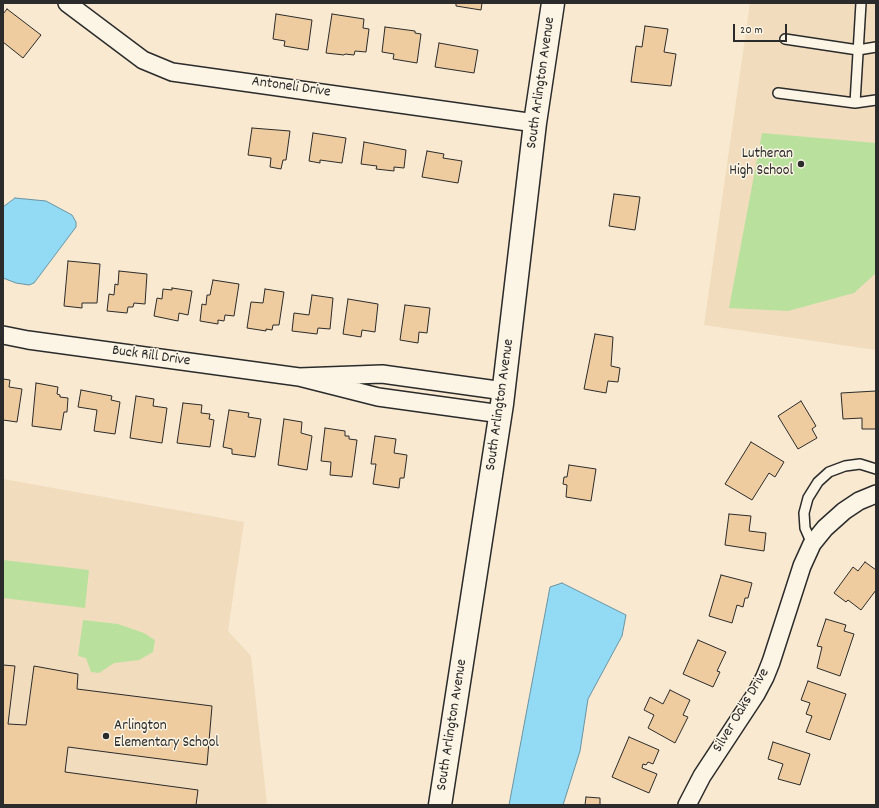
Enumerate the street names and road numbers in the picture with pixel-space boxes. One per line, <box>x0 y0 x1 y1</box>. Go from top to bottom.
street label: South Arlington Avenue <box>524 16 560 150</box>
street label: Antoneli Drive <box>250 74 332 102</box>
street label: South Arlington Avenue <box>483 338 519 472</box>
street label: Buck Rill Drive <box>111 343 191 371</box>
street label: South Arlington Avenue <box>434 658 472 792</box>
street label: Silver Oaks Drive <box>710 666 774 756</box>

